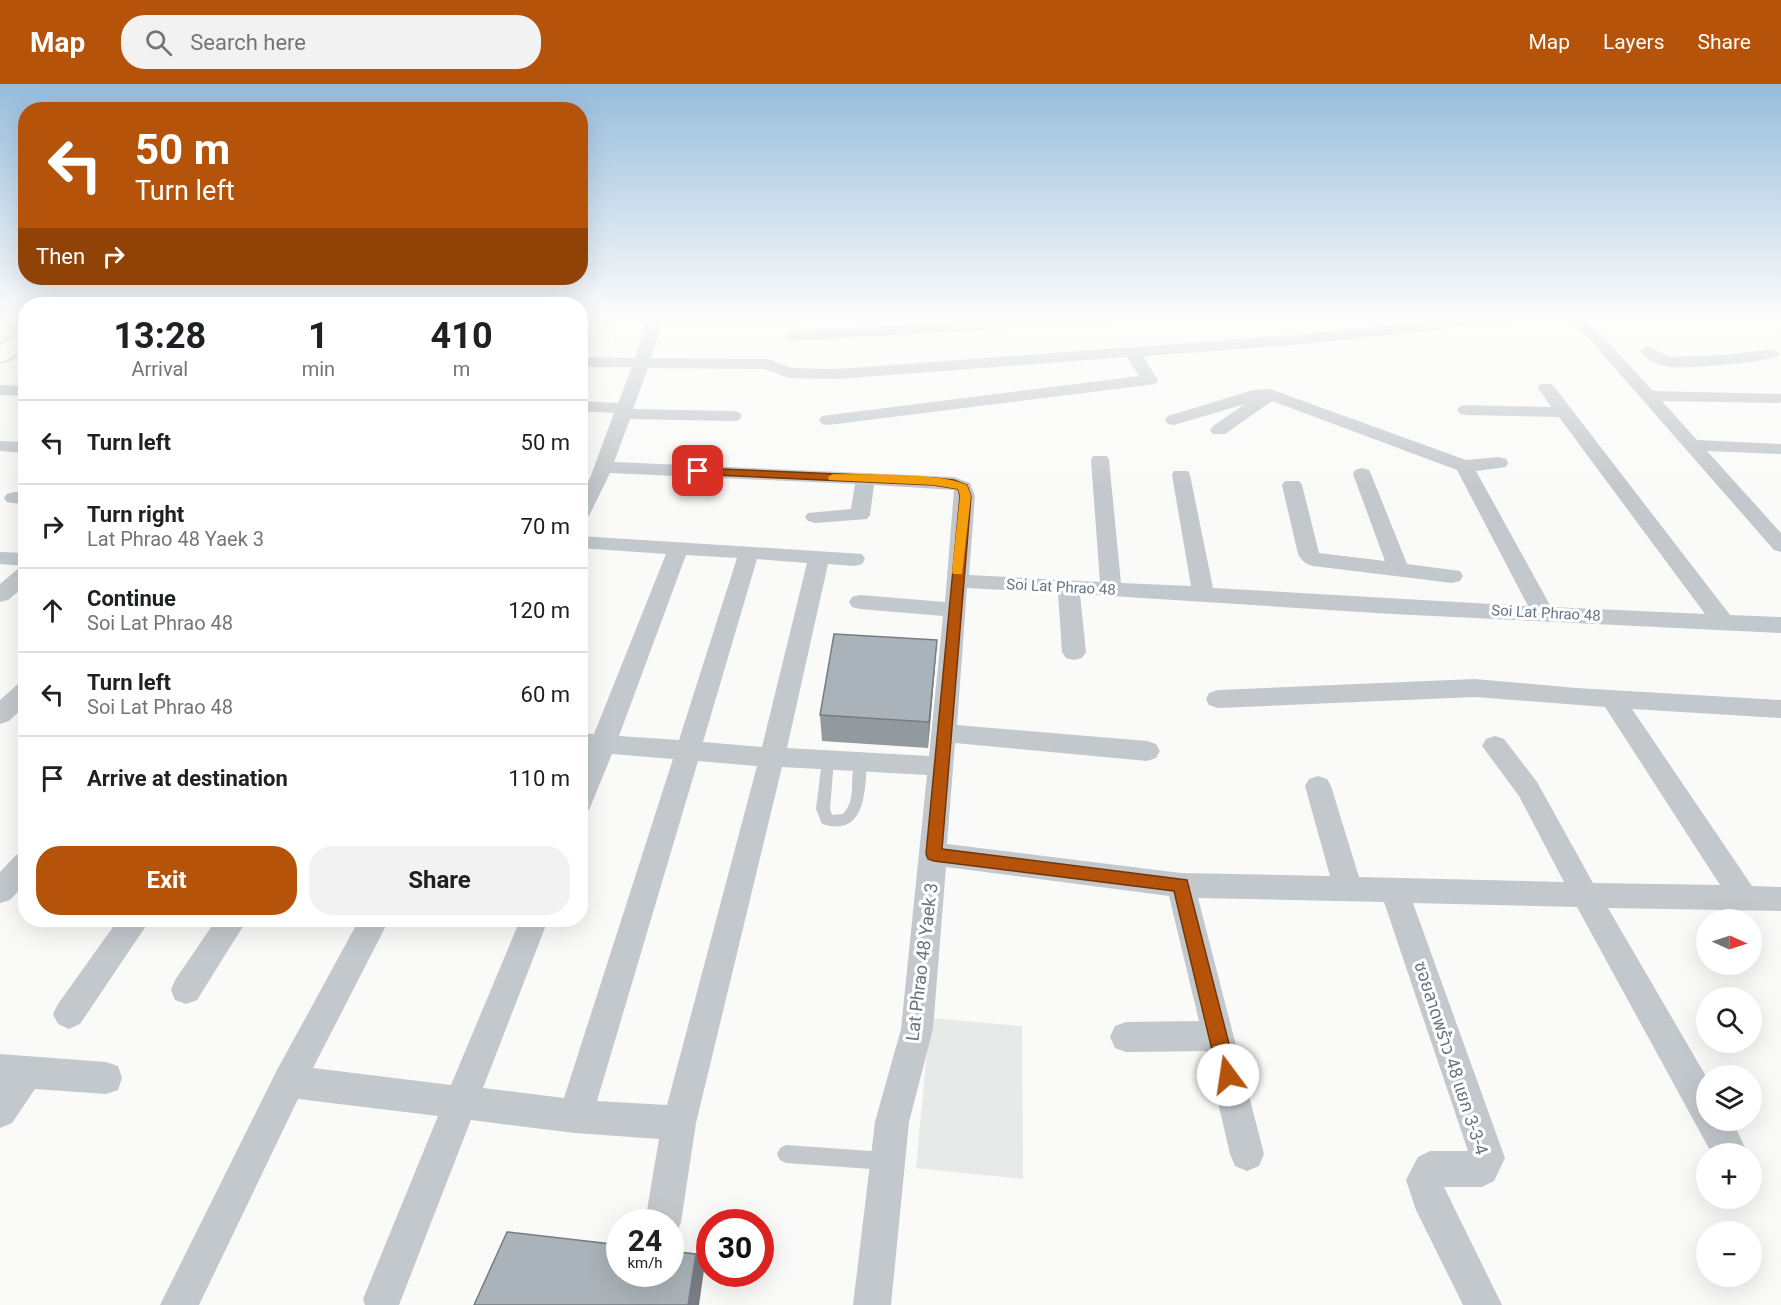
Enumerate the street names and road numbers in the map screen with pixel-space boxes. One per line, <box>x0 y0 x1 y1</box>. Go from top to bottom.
street label: Soi Lat Phrao 48 <box>1006 575 1116 599</box>
street label: Soi Lat Phrao 48 <box>1491 601 1601 625</box>
street label: Lat Phrao 48 Yaek 3 <box>901 882 942 1042</box>
street label: ซอยลาดพร้าว 48 แยก 3-3-4 <box>1410 958 1493 1157</box>

